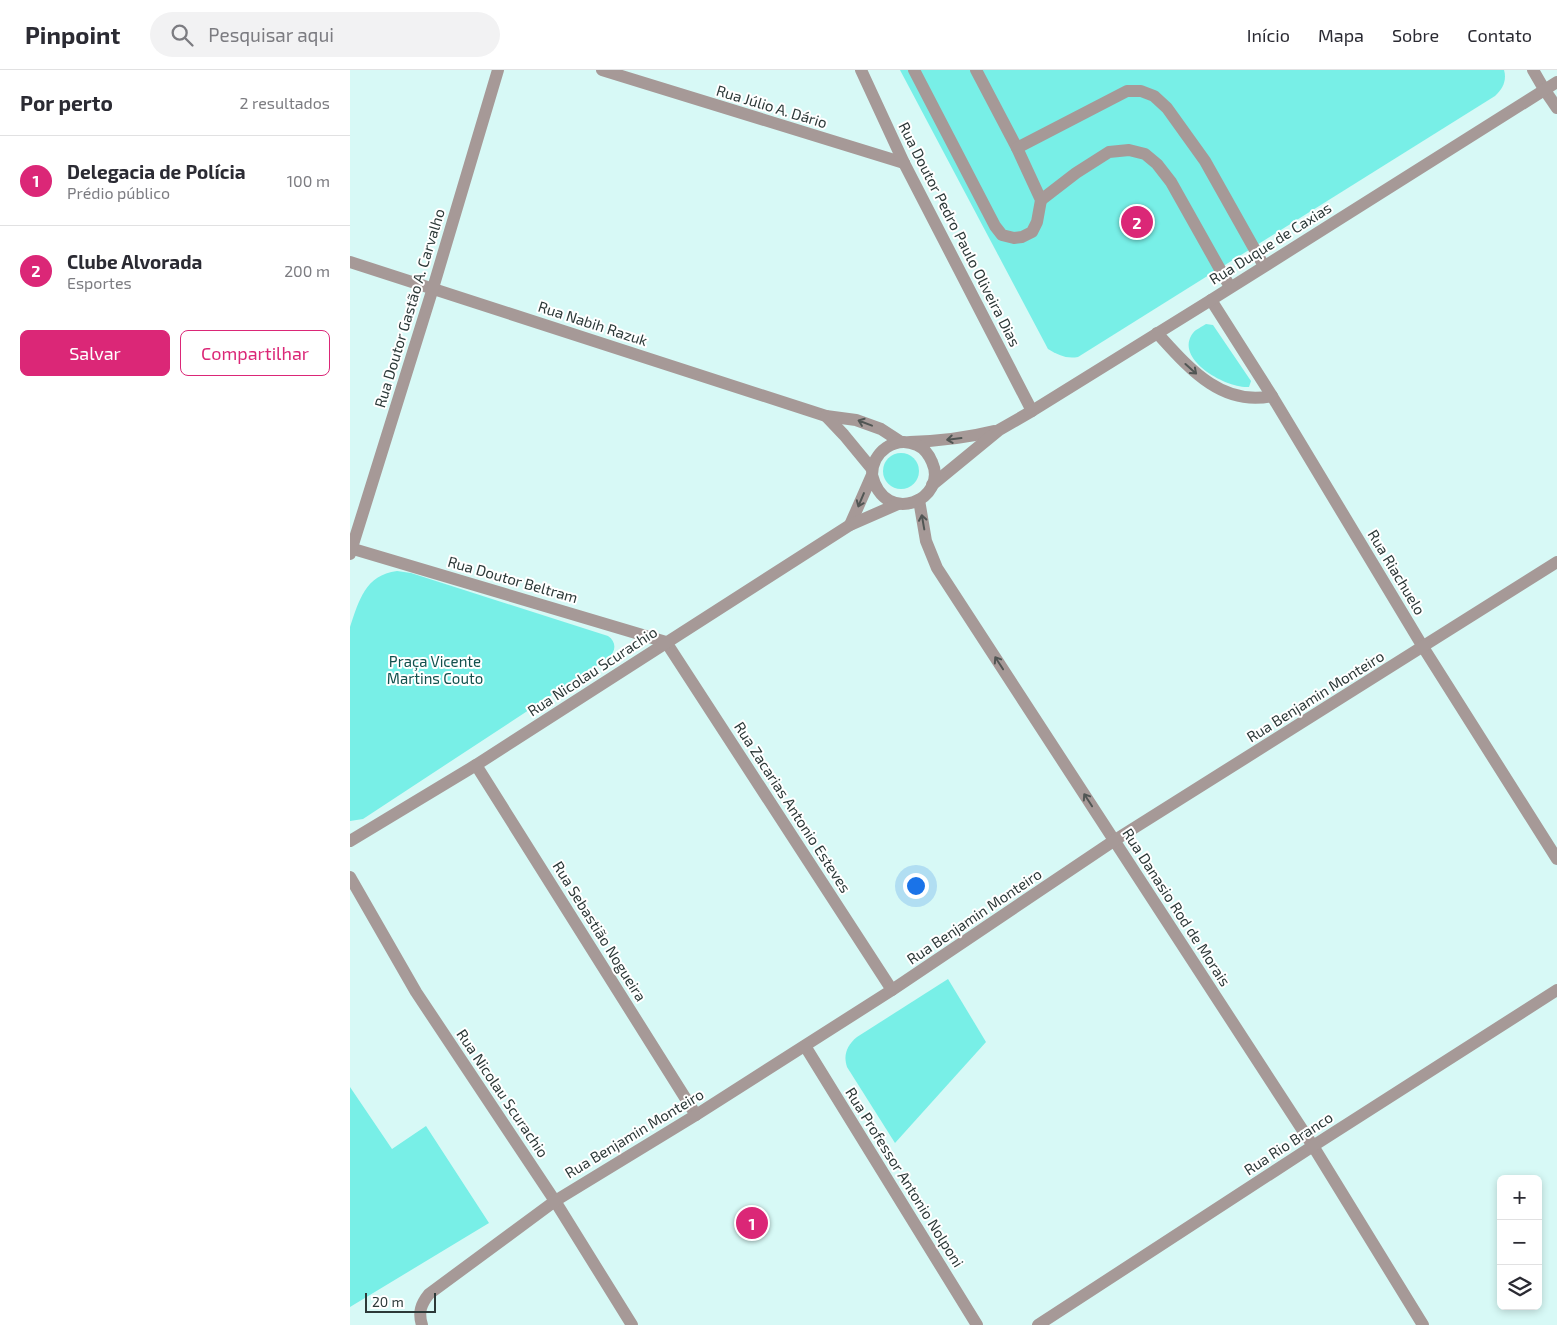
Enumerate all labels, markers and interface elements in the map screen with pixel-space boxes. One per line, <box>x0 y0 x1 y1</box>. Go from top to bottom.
search box <box>150 12 500 57</box>
text: Pinpoint <box>25 20 120 49</box>
icon: search <box>168 21 196 49</box>
text: Pesquisar aqui <box>208 23 334 46</box>
text: Início <box>1247 24 1290 46</box>
text: Mapa <box>1318 24 1364 46</box>
text: Sobre <box>1392 24 1439 46</box>
text: Contato <box>1467 24 1532 46</box>
street label: Rua Júlio A. Dário <box>714 81 830 131</box>
text: Por perto <box>20 90 113 115</box>
text: 2 resultados <box>239 93 330 112</box>
street label: Rua Doutor Pedro Paulo Oliveira Dias <box>895 119 1025 349</box>
text: Delegacia de Polícia <box>67 160 246 183</box>
text: 1 <box>33 171 39 190</box>
text: 100 m <box>287 171 330 190</box>
text: Prédio público <box>67 183 170 202</box>
street label: Rua Duque de Caxias <box>1206 198 1334 288</box>
pin: 2 <box>1121 203 1153 241</box>
street label: Rua Doutor Gastão A. Carvalho <box>370 206 448 410</box>
text: Clube Alvorada <box>67 250 202 273</box>
text: 2 <box>31 261 41 280</box>
text: 200 m <box>284 261 330 280</box>
text: Esportes <box>67 273 132 292</box>
street label: Rua Nabih Razuk <box>536 297 650 349</box>
button: Salvar <box>20 330 170 376</box>
button: Compartilhar <box>180 330 330 376</box>
one-way arrow <box>1184 363 1197 374</box>
one-way arrow <box>858 418 873 428</box>
one-way arrow <box>946 434 962 444</box>
one-way arrow <box>856 492 865 507</box>
one-way arrow <box>917 514 927 530</box>
street label: Rua Riachuelo <box>1364 526 1430 618</box>
street label: Rua Doutor Beltram <box>446 552 580 606</box>
street label: Rua Nicolau Scurachio <box>524 622 660 720</box>
street label: Rua Benjamin Monteiro <box>1243 646 1388 747</box>
park label: Praça Vicente Martins Couto <box>387 652 483 687</box>
one-way arrow <box>994 657 1004 671</box>
street label: Rua Zacarias Antonio Esteves <box>731 718 855 896</box>
one-way arrow <box>1083 793 1093 807</box>
street label: Rua Danasio Rod de Morais <box>1119 825 1235 989</box>
street label: Rua Sebastião Nogueira <box>549 858 651 1004</box>
street label: Rua Benjamin Monteiro <box>903 864 1045 969</box>
your location <box>903 873 929 899</box>
street label: Rua Nicolau Scurachio <box>453 1025 553 1161</box>
street label: Rua Benjamin Monteiro <box>561 1084 707 1182</box>
street label: Rua Professor Antonio Nolponi <box>842 1084 968 1270</box>
street label: Rua Rio Branco <box>1240 1108 1336 1178</box>
map controls <box>1497 1175 1542 1310</box>
button: + <box>1497 1175 1542 1220</box>
pin: 1 <box>736 1204 768 1242</box>
button: − <box>1497 1220 1542 1265</box>
button: layers <box>1497 1265 1542 1310</box>
scale bar <box>365 1290 436 1313</box>
text: 20 m <box>372 1293 404 1310</box>

